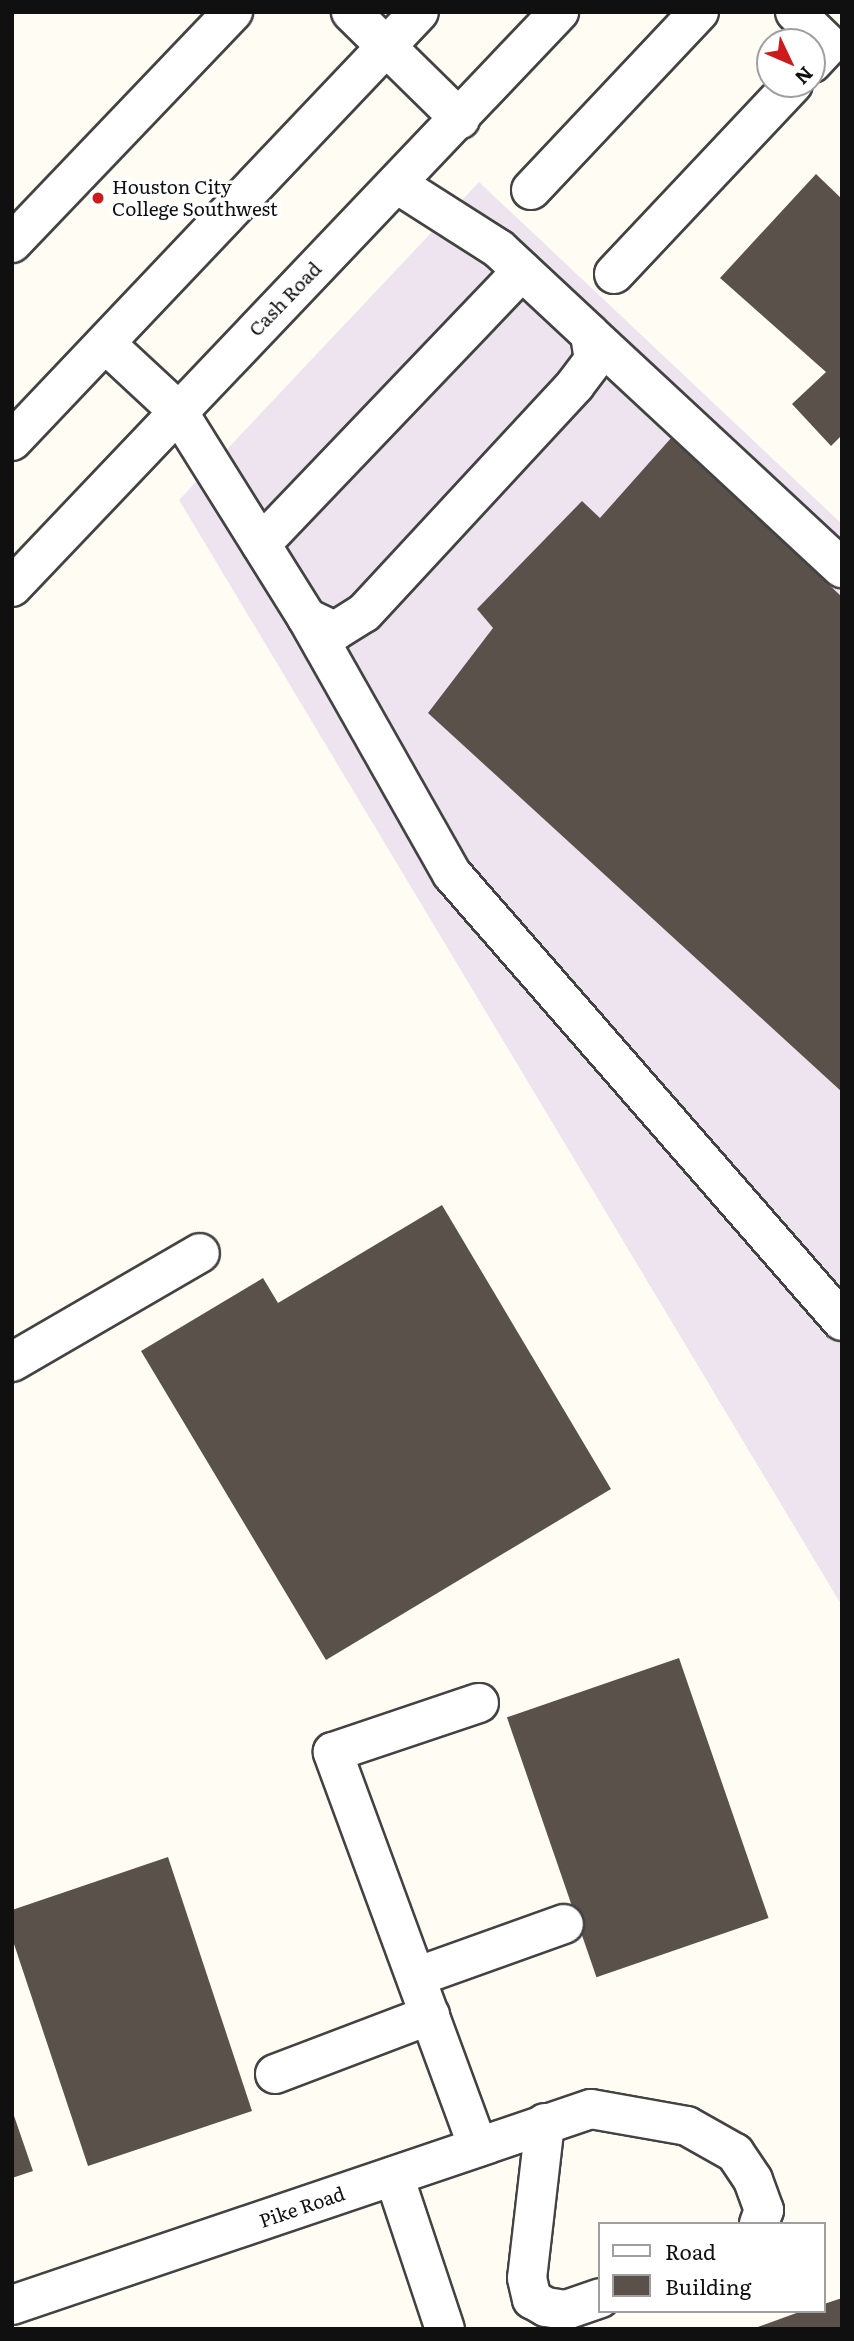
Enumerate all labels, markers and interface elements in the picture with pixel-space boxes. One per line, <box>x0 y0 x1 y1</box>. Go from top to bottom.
north arrow <box>756 28 826 98</box>
text: N <box>789 61 820 92</box>
place label: Houston City College Southwest <box>112 176 278 220</box>
marker: Houston City College Southwest <box>90 190 106 206</box>
street label: Cash Road <box>244 257 326 341</box>
street label: Pike Road <box>256 2182 348 2232</box>
legend <box>598 2222 826 2313</box>
text: Road <box>665 2235 716 2266</box>
text: Building <box>665 2270 751 2301</box>

